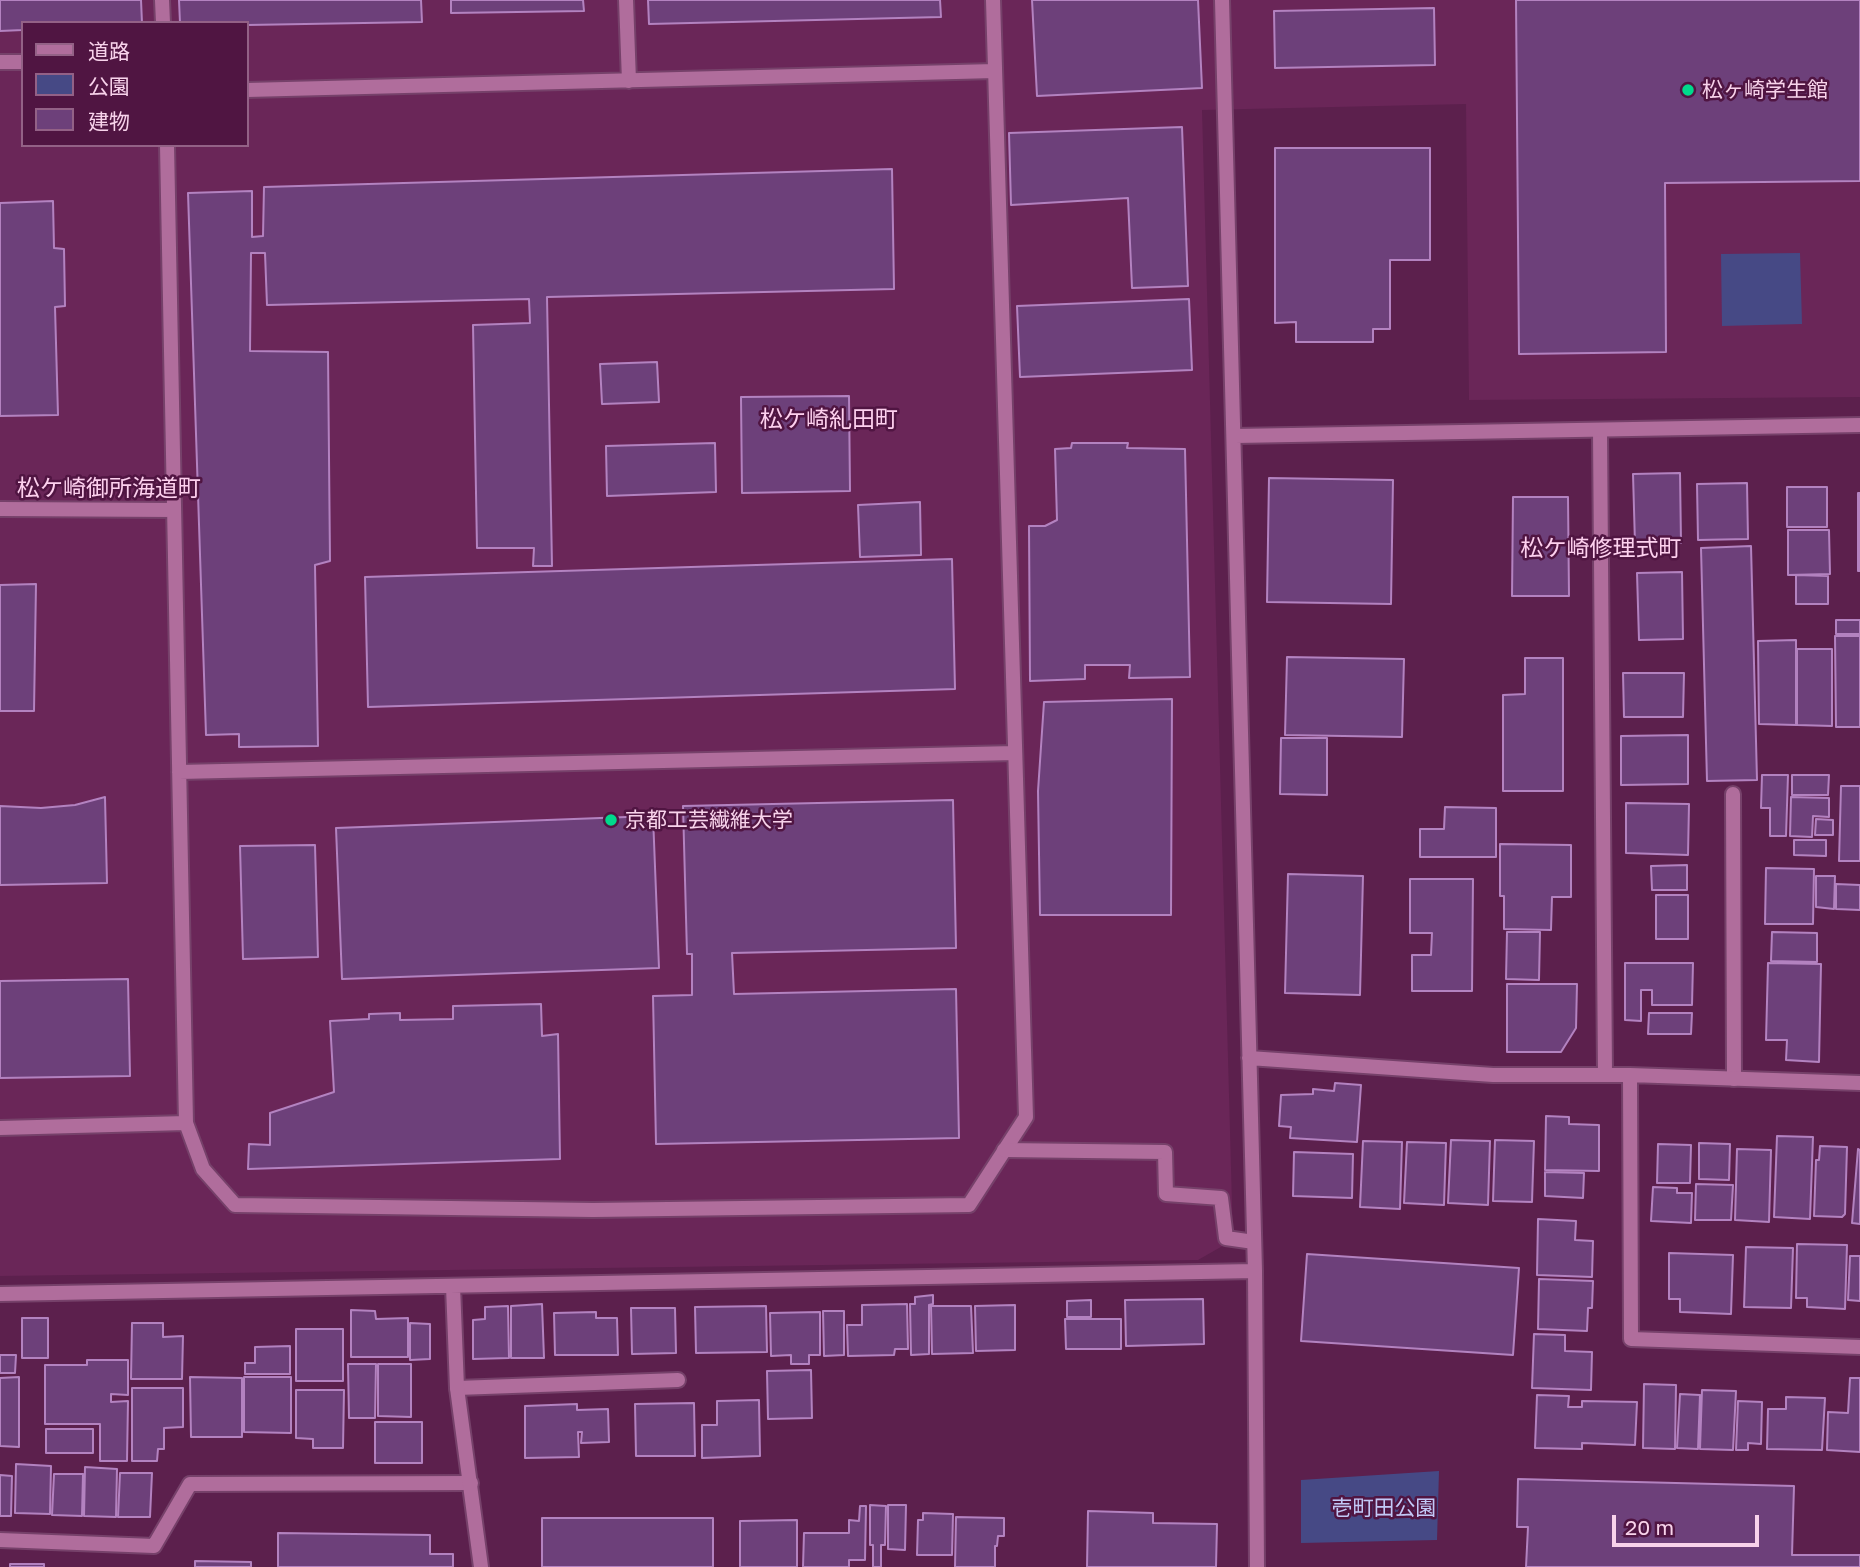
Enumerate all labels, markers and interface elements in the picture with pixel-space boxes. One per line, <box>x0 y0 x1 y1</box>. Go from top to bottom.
legend <box>21 21 248 147</box>
text: 道路 <box>88 38 130 64</box>
text: 公園 <box>88 73 130 99</box>
place label: 松ヶ崎学生館 <box>1702 77 1828 103</box>
marker: 松ヶ崎学生館 <box>1680 82 1696 98</box>
text: 建物 <box>88 108 130 134</box>
district label: 松ケ崎糺田町 <box>760 406 898 434</box>
district label: 松ケ崎御所海道町 <box>17 475 201 503</box>
district label: 松ケ崎修理式町 <box>1521 535 1681 563</box>
place label: 京都工芸繊維大学 <box>625 807 793 833</box>
marker: 京都工芸繊維大学 <box>603 812 619 828</box>
park label: 壱町田公園 <box>1332 1495 1436 1521</box>
scale bar <box>1615 1500 1762 1544</box>
text: 20 m <box>1625 1514 1674 1540</box>

